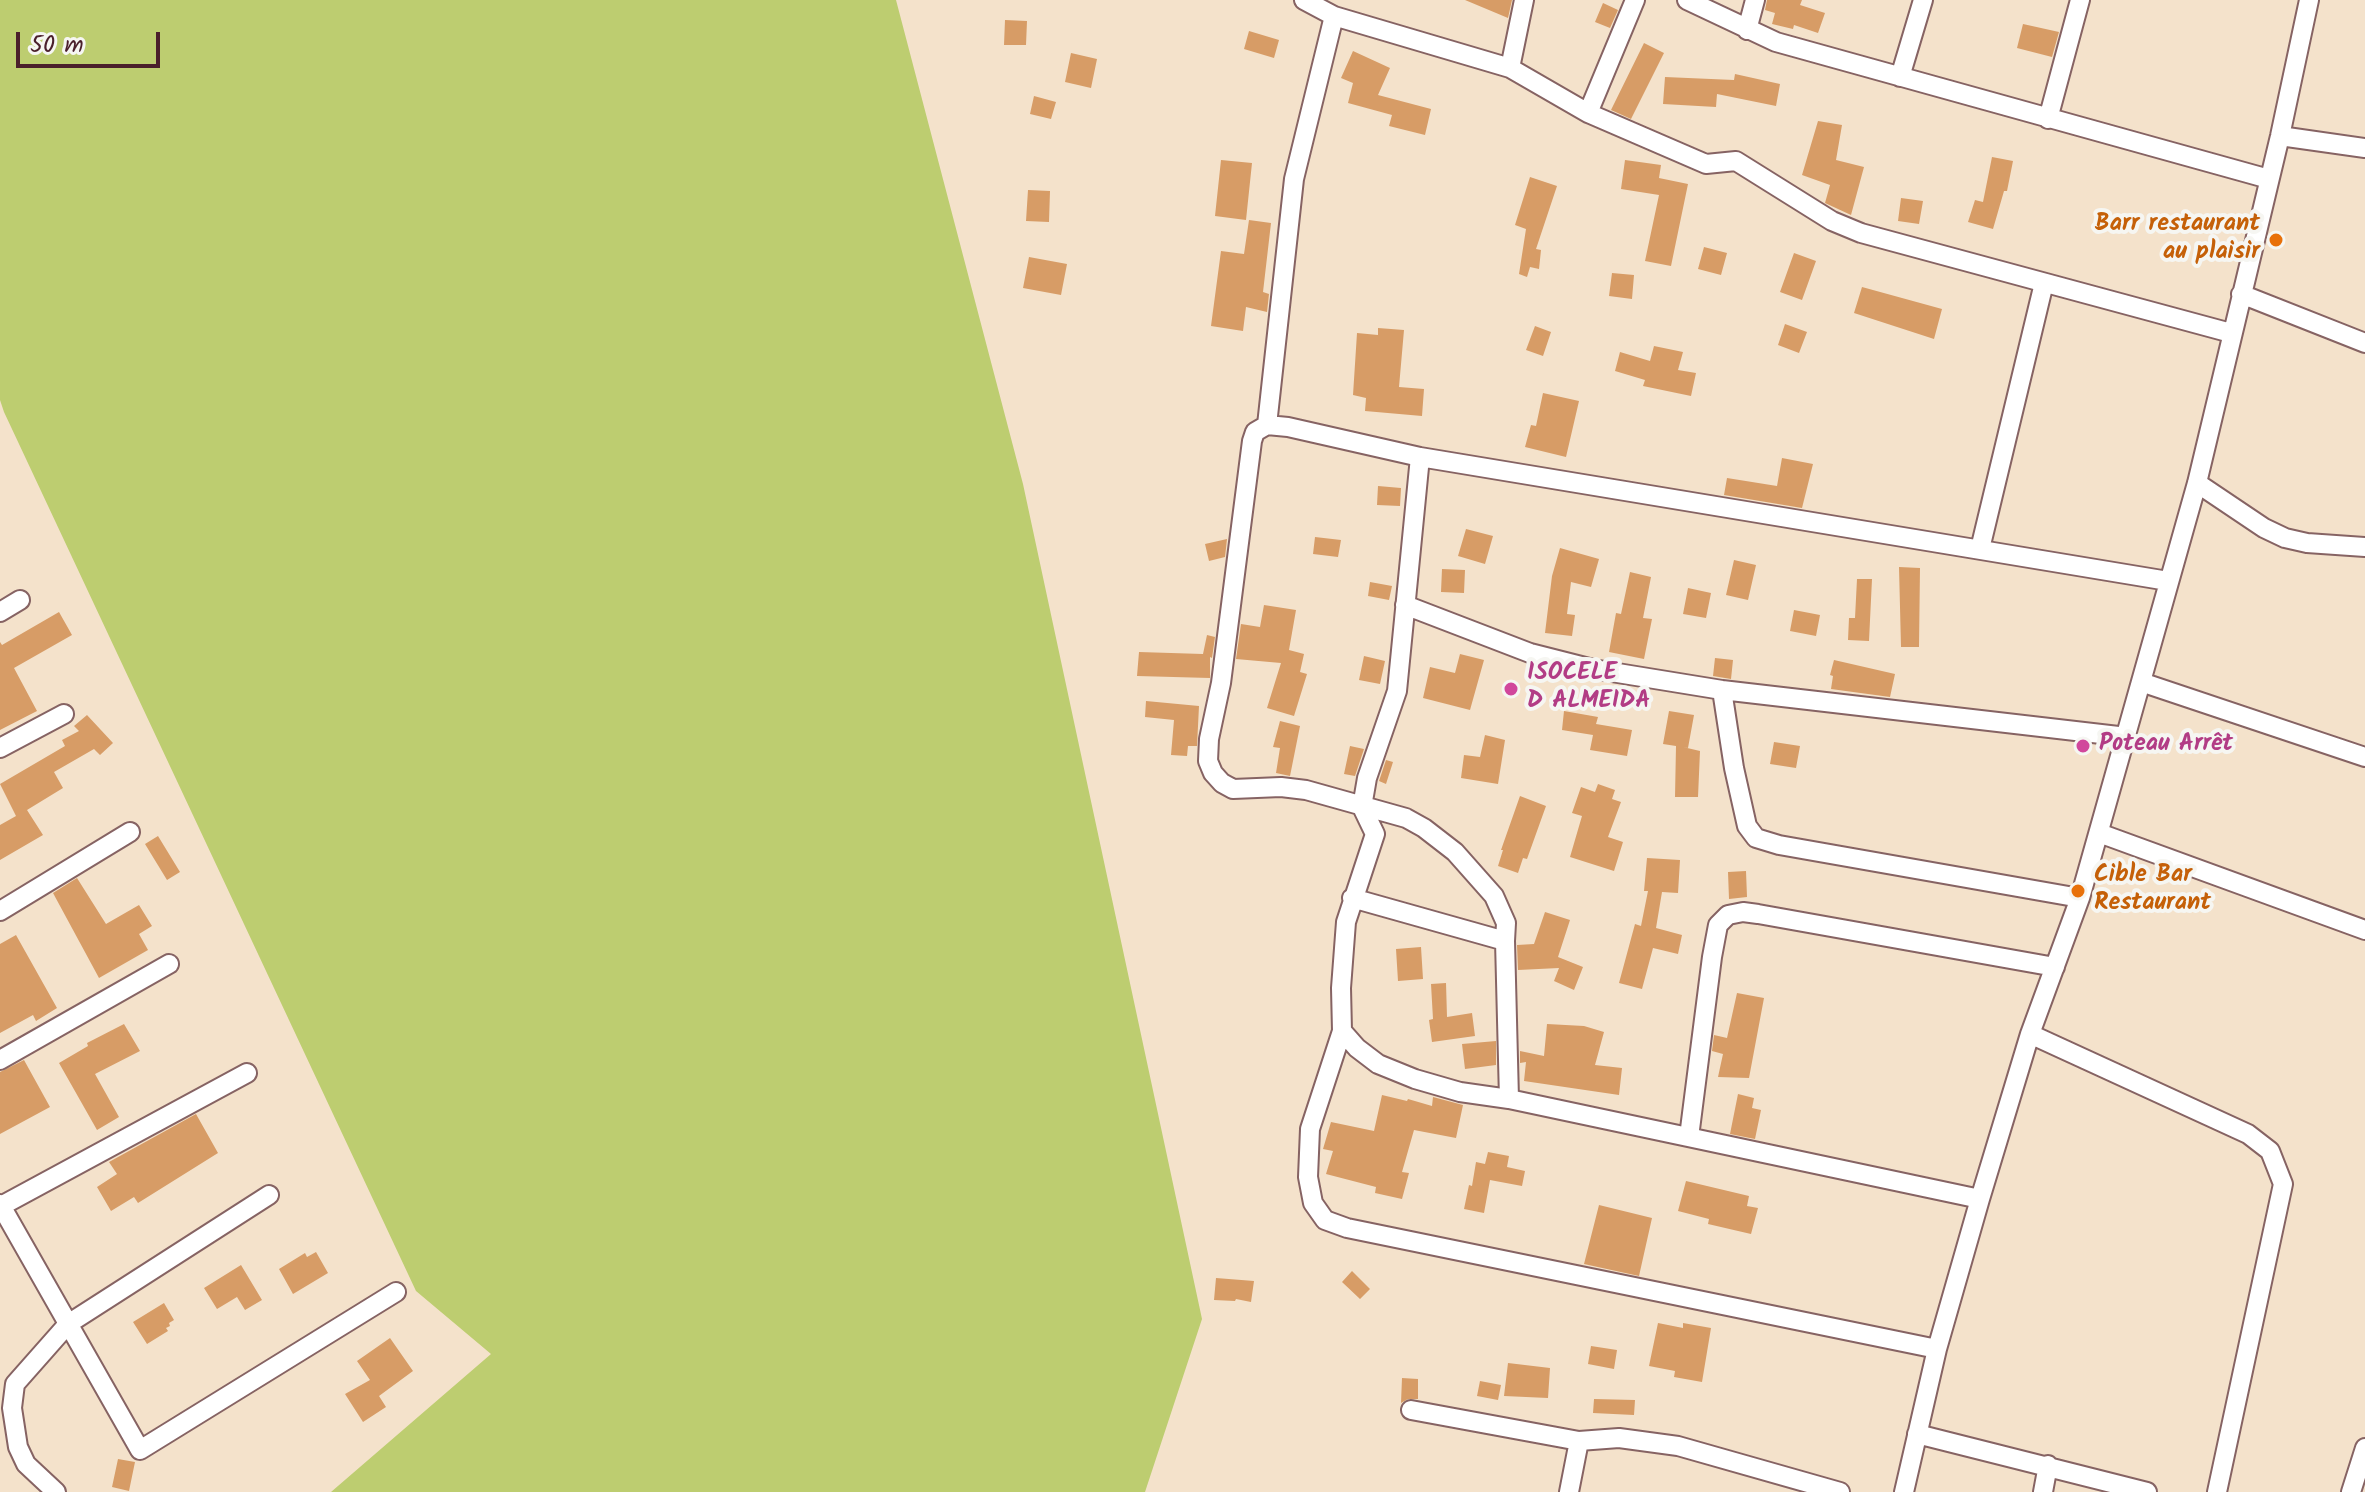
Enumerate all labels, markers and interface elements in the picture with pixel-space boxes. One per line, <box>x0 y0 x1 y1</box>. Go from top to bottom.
scale bar <box>20 16 164 66</box>
text: 50 m <box>30 26 84 65</box>
place label: Barr restaurant au plaisir <box>2095 212 2260 268</box>
marker: Barr restaurant au plaisir <box>2267 231 2285 249</box>
place label: ISOCELE D ALMEIDA <box>1527 661 1650 717</box>
marker: ISOCELE D ALMEIDA <box>1502 680 1520 698</box>
place label: Poteau Arrêt <box>2099 732 2233 760</box>
marker: Poteau Arrêt <box>2074 737 2092 755</box>
place label: Cible Bar Restaurant <box>2094 863 2211 919</box>
marker: Cible Bar Restaurant <box>2069 882 2087 900</box>

